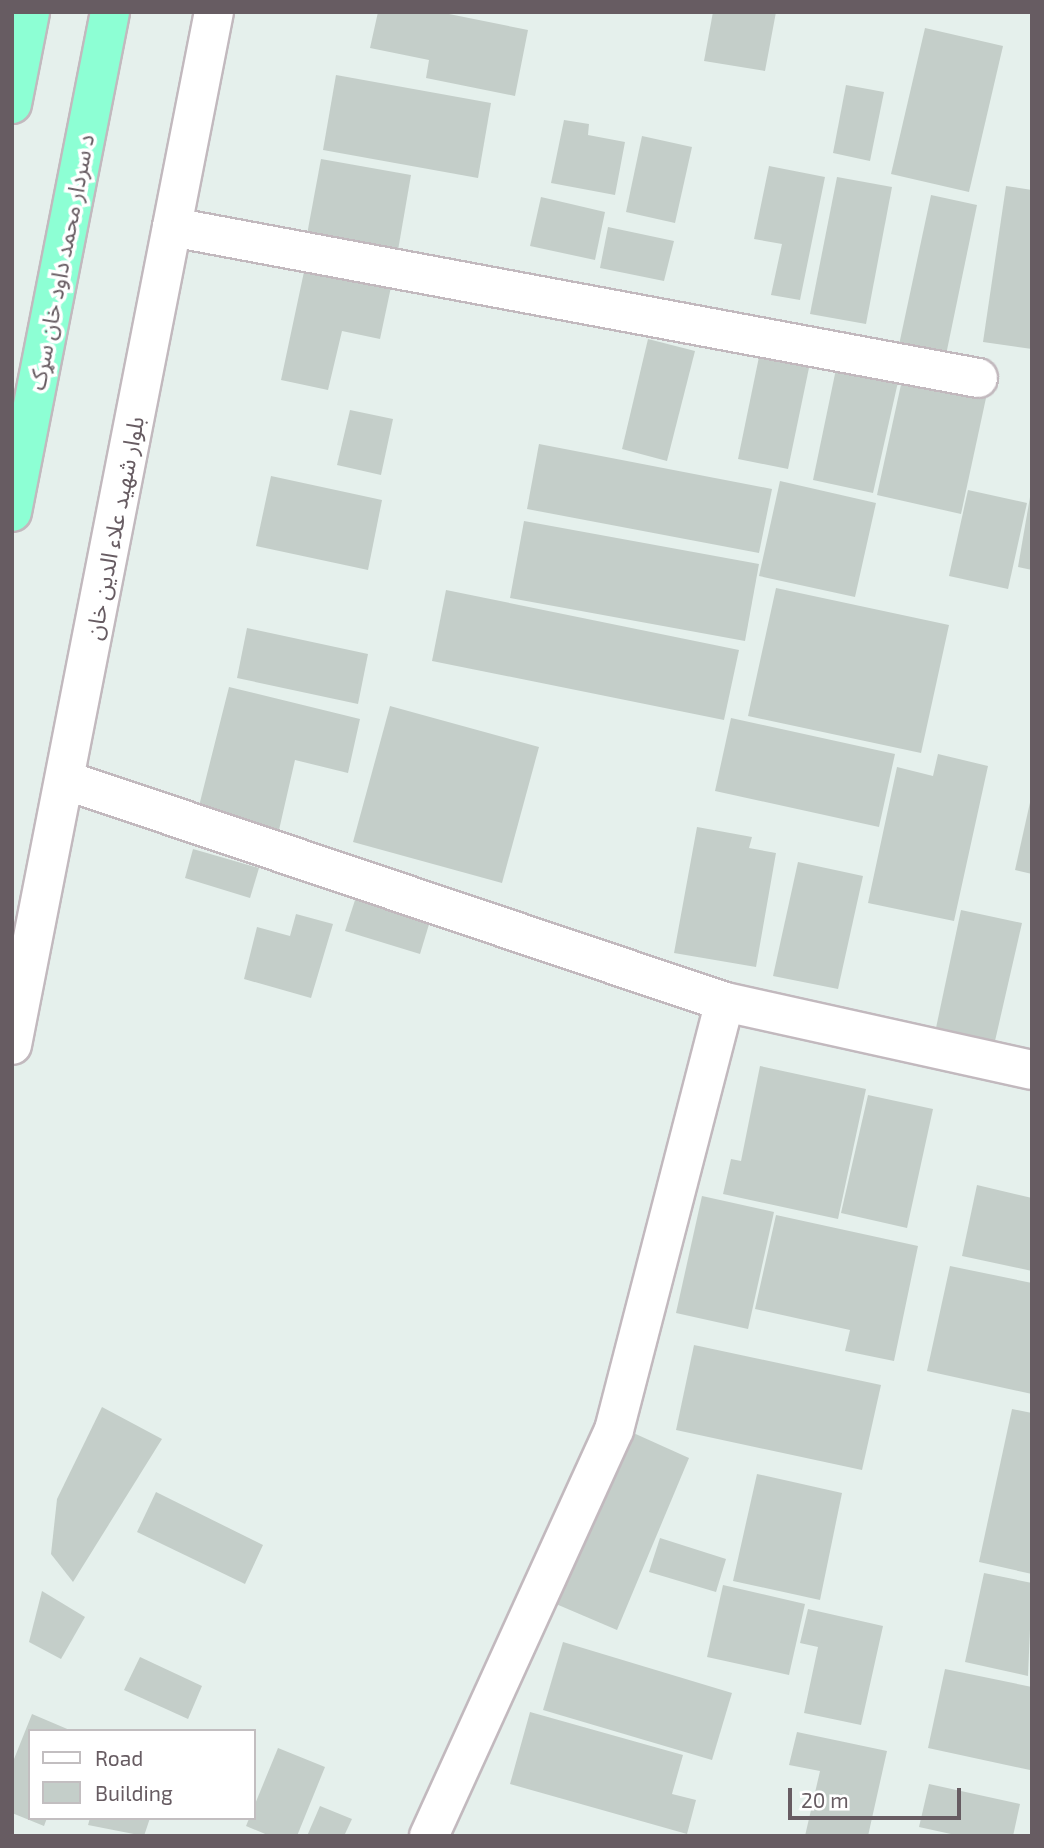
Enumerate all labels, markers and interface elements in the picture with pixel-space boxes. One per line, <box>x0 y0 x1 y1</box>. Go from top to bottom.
street label: د سردار محمد داود خان سړک <box>23 132 99 392</box>
street label: بلوار شهید علاء الدین خان <box>79 414 149 642</box>
legend <box>28 1729 256 1820</box>
text: Road <box>95 1745 143 1770</box>
scale bar <box>792 1774 965 1818</box>
text: Building <box>95 1780 173 1805</box>
text: 20 m <box>801 1787 849 1812</box>

